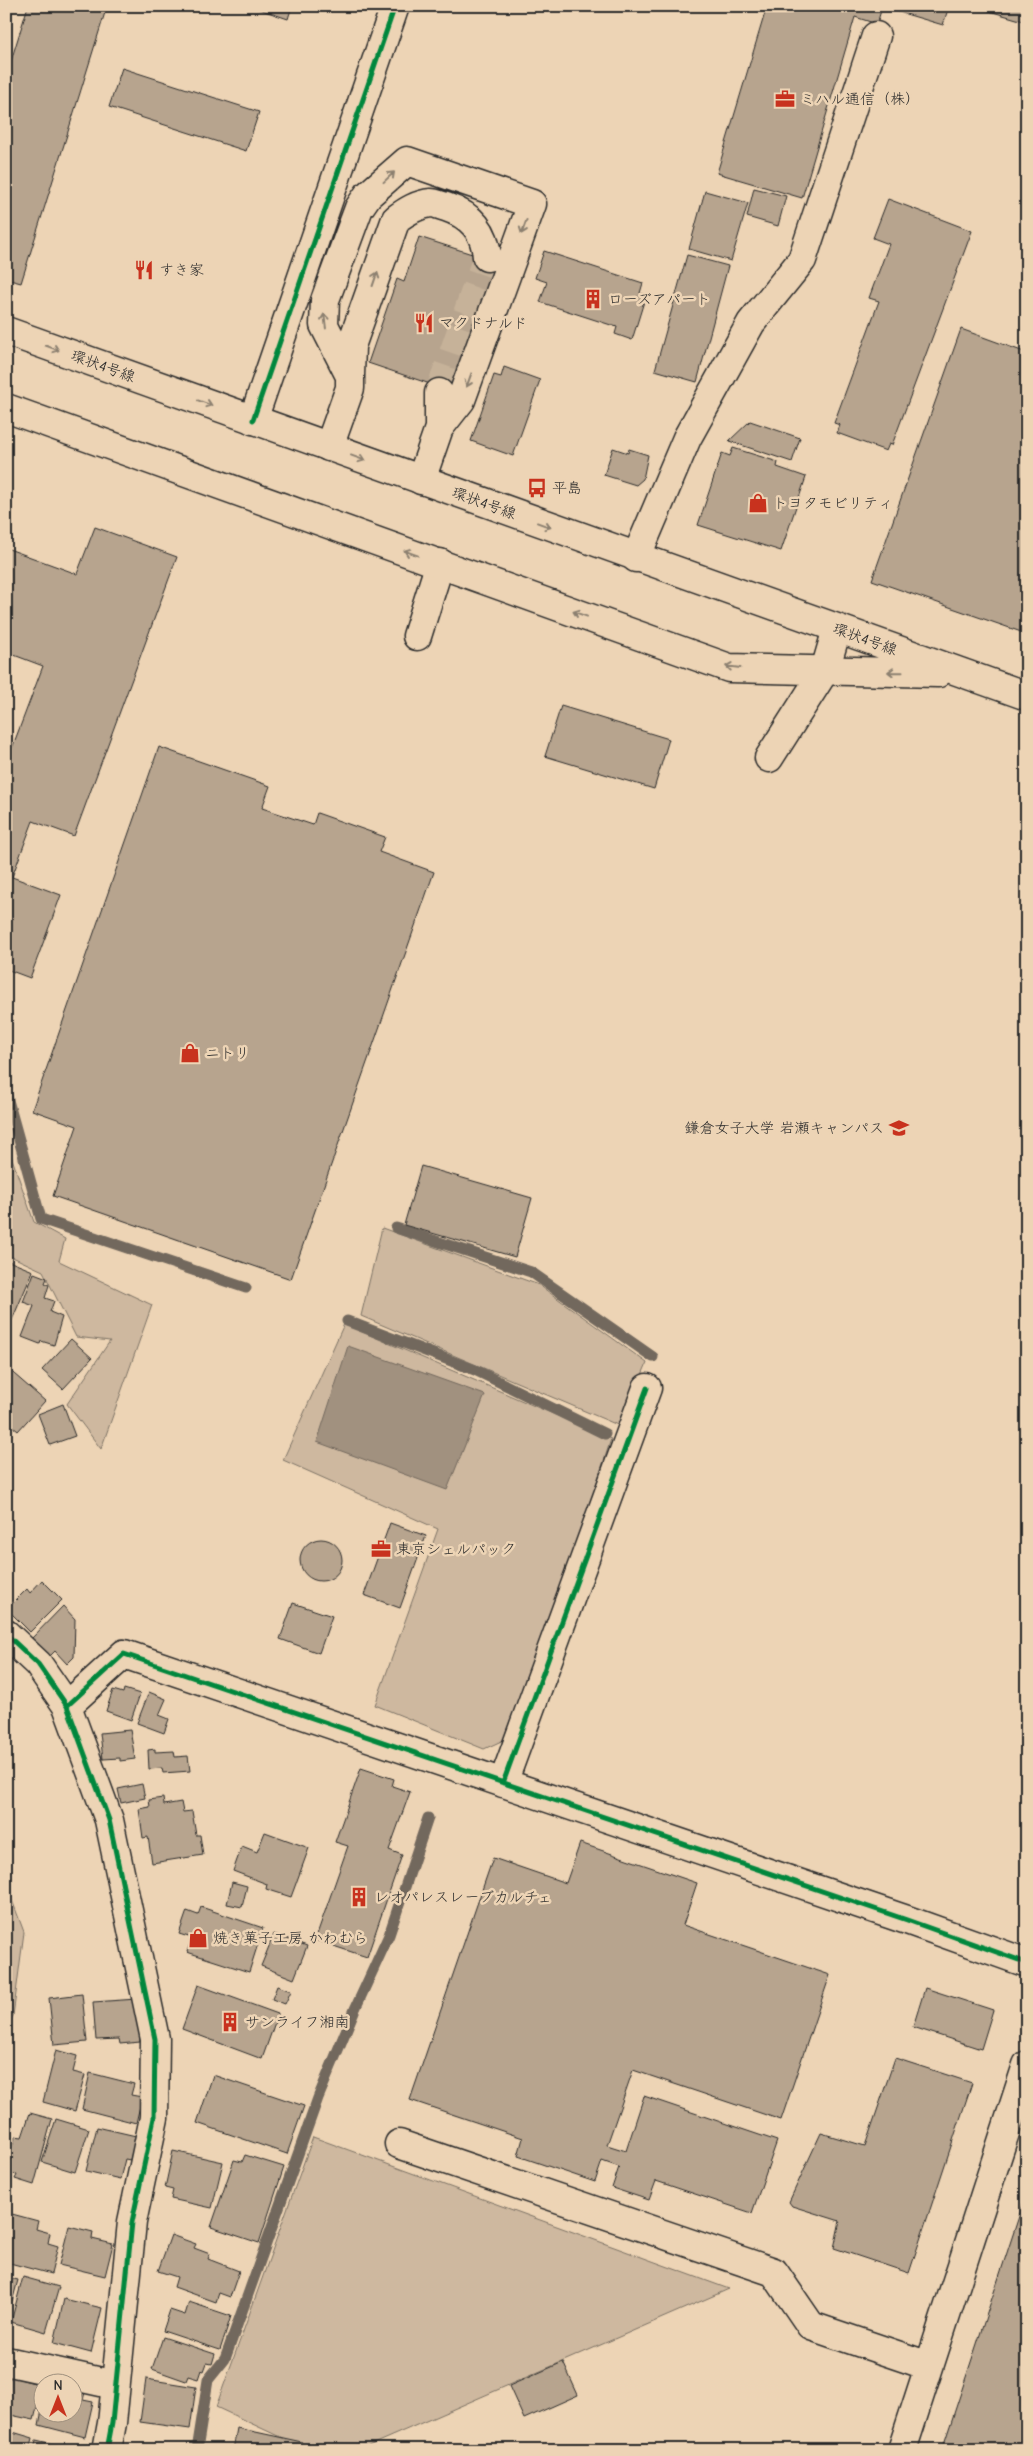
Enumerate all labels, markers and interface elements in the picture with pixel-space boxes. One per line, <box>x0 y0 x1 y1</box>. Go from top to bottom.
office icon: ミハル通信（株） <box>774 88 796 110</box>
place label: ミハル通信（株） <box>800 90 920 108</box>
one-way arrow <box>383 171 396 183</box>
one-way arrow <box>519 218 528 234</box>
restaurant icon: すき家 <box>133 259 155 281</box>
place label: すき家 <box>159 261 204 279</box>
one-way arrow <box>371 272 380 287</box>
building icon: ローズアパート <box>582 288 604 310</box>
place label: ローズアパート <box>608 290 711 308</box>
restaurant icon: マクドナルド <box>413 312 435 334</box>
one-way arrow <box>320 313 330 329</box>
place label: マクドナルド <box>439 314 528 332</box>
one-way arrow <box>44 344 59 353</box>
street label: 環状4号線 <box>68 346 138 386</box>
one-way arrow <box>464 371 473 387</box>
one-way arrow <box>197 399 212 408</box>
one-way arrow <box>350 454 365 463</box>
bus stop icon: 平島 <box>526 477 548 499</box>
place label: 平島 <box>552 479 582 497</box>
street label: 環状4号線 <box>449 483 519 523</box>
shop icon: トヨタモビリティ <box>747 492 769 514</box>
place label: トヨタモビリティ <box>773 494 893 512</box>
one-way arrow <box>536 520 552 530</box>
one-way arrow <box>404 548 419 557</box>
one-way arrow <box>573 609 588 618</box>
street label: 環状4号線 <box>830 619 900 659</box>
one-way arrow <box>726 662 742 672</box>
one-way arrow <box>888 667 904 677</box>
shop icon: ニトリ <box>179 1042 201 1064</box>
place label: ニトリ <box>205 1044 250 1062</box>
school or university icon: 鎌倉女子大学 岩瀬キャンパス <box>888 1117 910 1139</box>
place label: 鎌倉女子大学 岩瀬キャンパス <box>685 1119 884 1137</box>
office icon: 東京シェルパック <box>370 1538 392 1560</box>
place label: 東京シェルパック <box>396 1540 516 1558</box>
building icon: レオパレスレーブカルチェ <box>348 1886 370 1908</box>
place label: レオパレスレーブカルチェ <box>374 1888 552 1906</box>
shop icon: 焼き菓子工房 かわむら <box>187 1927 209 1949</box>
place label: 焼き菓子工房 かわむら <box>213 1929 368 1947</box>
building icon: サンライフ湘南 <box>219 2011 241 2033</box>
place label: サンライフ湘南 <box>245 2013 349 2031</box>
north arrow <box>32 2374 82 2424</box>
text: N <box>53 2377 63 2394</box>

